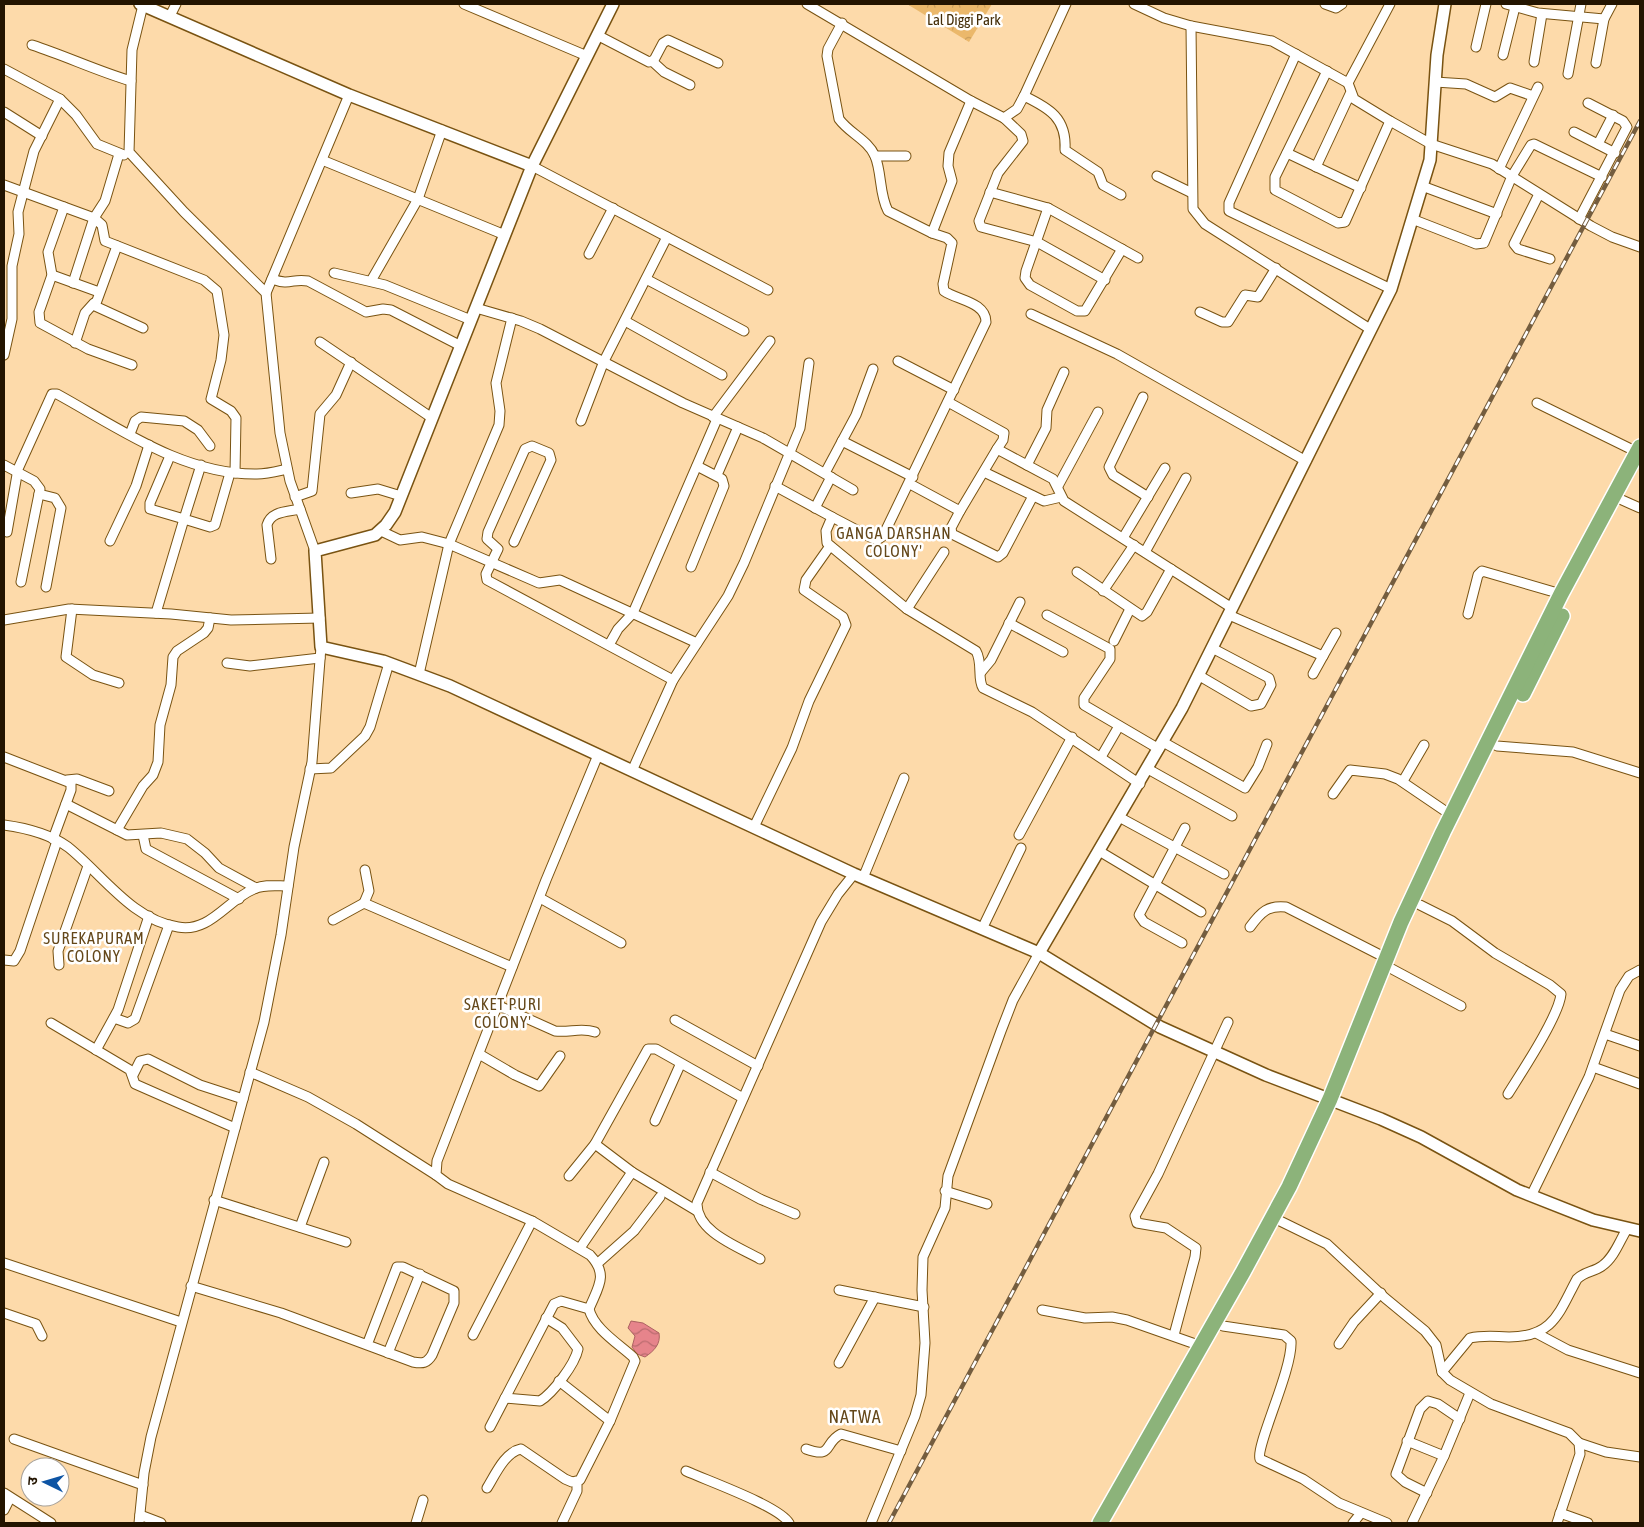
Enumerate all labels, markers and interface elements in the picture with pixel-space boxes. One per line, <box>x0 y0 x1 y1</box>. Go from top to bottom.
park label: Lal Diggi Park <box>927 11 1001 28</box>
district label: GANGA DARSHAN COLONY' <box>836 524 952 560</box>
district label: SUREKAPURAM COLONY <box>43 929 145 965</box>
district label: SAKET PURI COLONY' <box>464 995 542 1031</box>
district label: NATWA <box>828 1406 882 1427</box>
north arrow <box>20 1457 70 1507</box>
text: उ <box>24 1475 40 1486</box>

